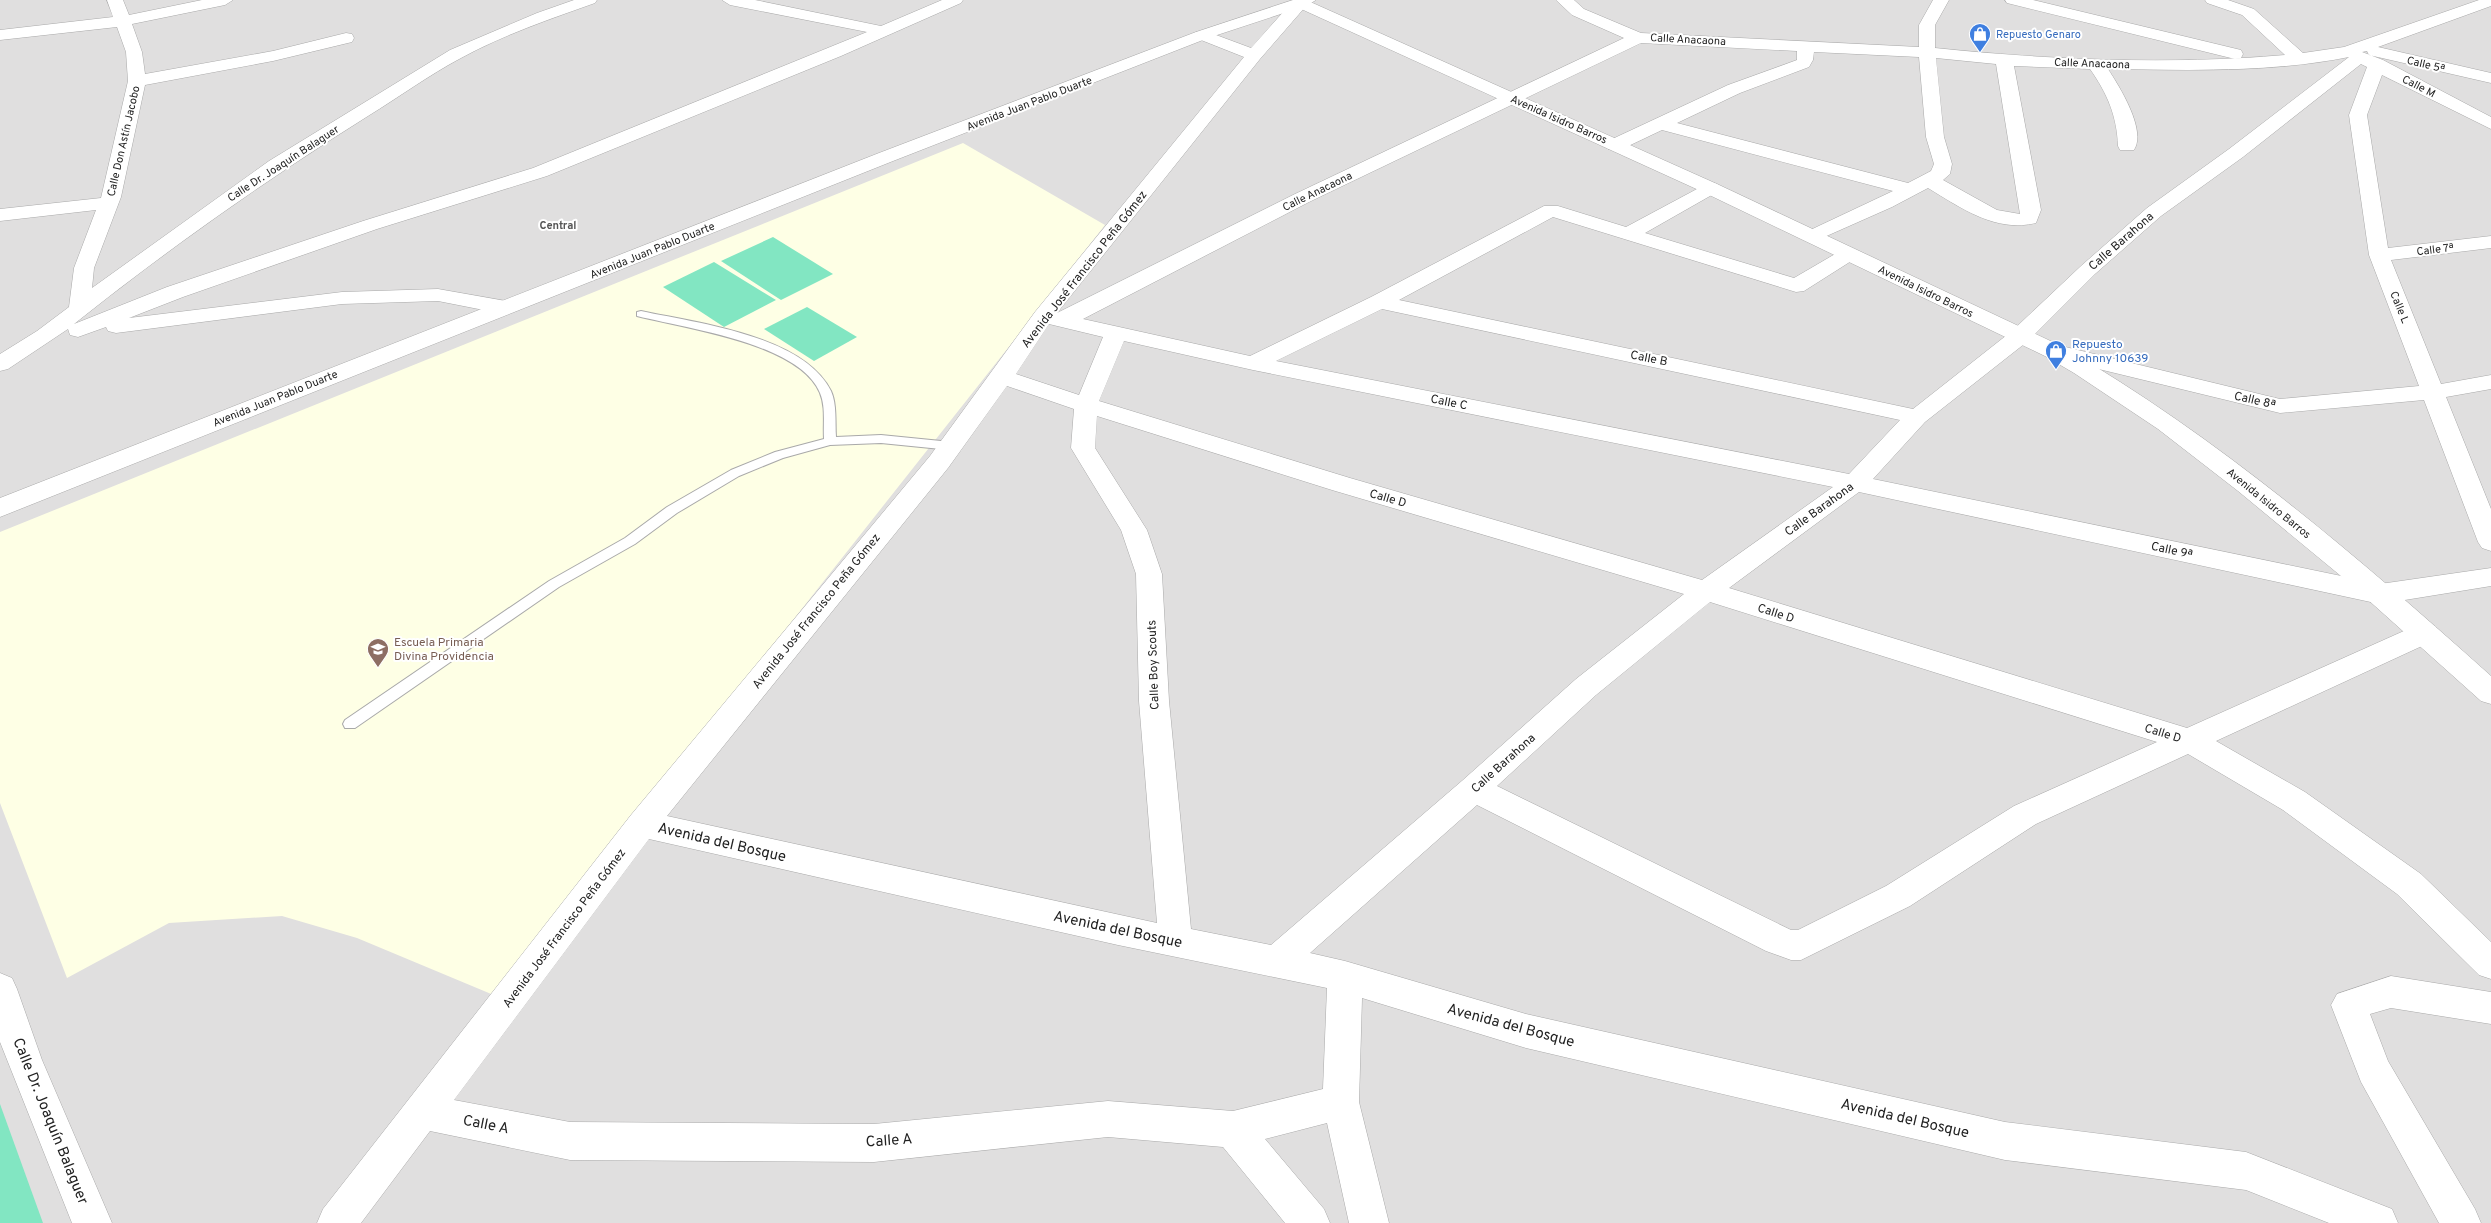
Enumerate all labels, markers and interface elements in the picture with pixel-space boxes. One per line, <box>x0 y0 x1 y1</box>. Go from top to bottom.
shop icon: Repuesto Genaro <box>1968 22 1992 53</box>
place label: Repuesto Genaro <box>1996 28 2081 42</box>
street label: Calle Anacaona <box>1650 31 1726 49</box>
street label: Calle 5ª <box>2405 54 2446 76</box>
street label: Calle Anacaona <box>2054 56 2130 72</box>
street label: Calle M <box>2399 72 2438 101</box>
street label: Avenida Juan Pablo Duarte <box>965 73 1094 134</box>
street label: Calle Don Astín Jacobo <box>104 84 144 198</box>
street label: Avenida Isidro Barros <box>1508 92 1609 148</box>
street label: Calle Dr. Joaquín Balaguer <box>225 122 343 205</box>
street label: Calle Anacaona <box>1280 169 1355 215</box>
street label: Avenida José Francisco Peña Gómez <box>1018 188 1151 352</box>
street label: Calle Barahona <box>2086 209 2158 275</box>
district label: Central <box>539 219 577 233</box>
street label: Avenida Juan Pablo Duarte <box>588 219 717 282</box>
street label: Calle 7ª <box>2416 241 2455 259</box>
street label: Avenida Isidro Barros <box>1876 263 1976 321</box>
street label: Calle L <box>2386 289 2412 325</box>
place label: Repuesto Johnny 10639 <box>2072 337 2148 367</box>
shop icon: Repuesto Johnny 10639 <box>2044 339 2068 370</box>
street label: Calle B <box>1629 348 1669 370</box>
street label: Avenida Juan Pablo Duarte <box>211 367 340 430</box>
street label: Calle 8ª <box>2232 388 2277 414</box>
street label: Calle C <box>1429 392 1469 414</box>
street label: Avenida Isidro Barros <box>2223 465 2313 542</box>
street label: Calle Barahona <box>1782 479 1857 540</box>
street label: Calle D <box>1367 486 1408 512</box>
street label: Avenida José Francisco Peña Gómez <box>749 531 884 693</box>
street label: Calle 9ª <box>2149 539 2194 563</box>
street label: Calle D <box>1755 600 1796 627</box>
street label: Calle Boy Scouts <box>1144 620 1164 710</box>
place label: Escuela Primaria Divina Providencia <box>394 635 494 665</box>
school or university icon: Escuela Primaria Divina Providencia <box>366 637 390 668</box>
street label: Calle D <box>2142 721 2183 747</box>
street label: Calle Barahona <box>1468 731 1539 797</box>
street label: Avenida del Bosque <box>656 819 788 867</box>
street label: Avenida José Francisco Peña Gómez <box>500 846 630 1011</box>
street label: Avenida del Bosque <box>1052 908 1184 953</box>
street label: Avenida del Bosque <box>1445 1000 1576 1053</box>
street label: Calle Dr. Joaquín Balaguer <box>7 1035 92 1208</box>
street label: Avenida del Bosque <box>1839 1095 1971 1143</box>
street label: Calle A <box>461 1112 510 1139</box>
street label: Calle A <box>865 1130 913 1153</box>

